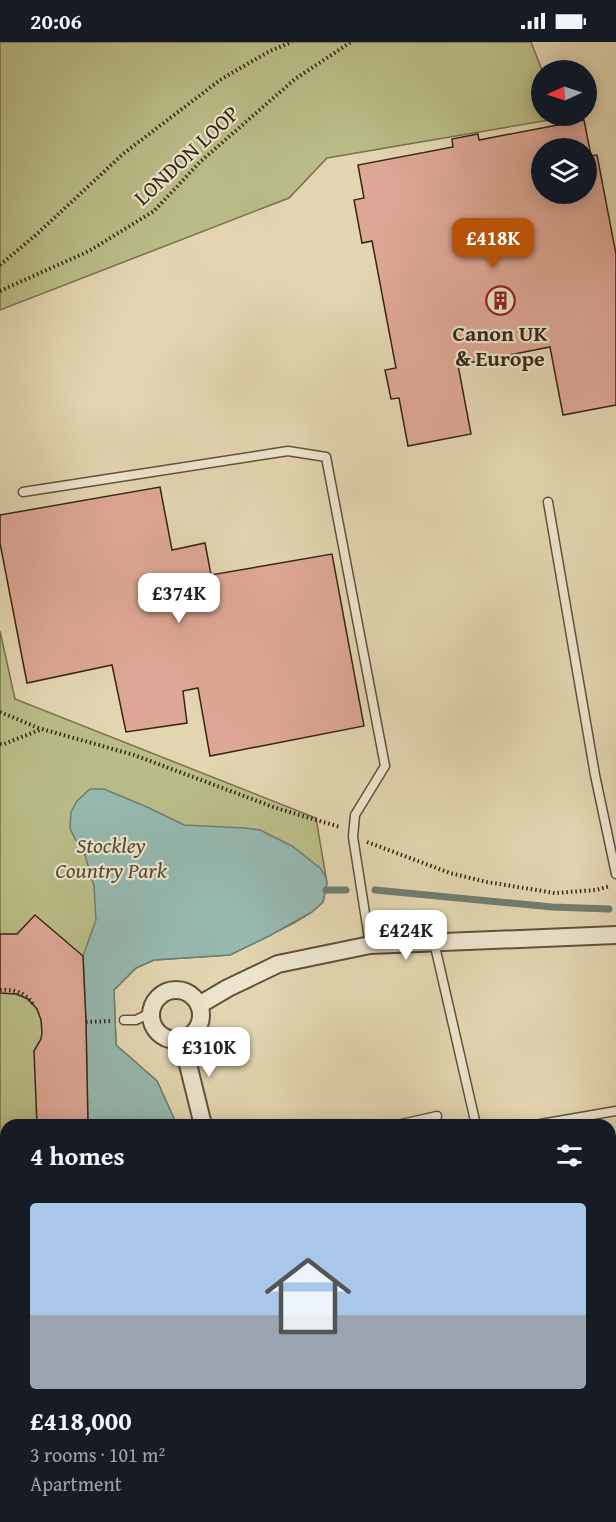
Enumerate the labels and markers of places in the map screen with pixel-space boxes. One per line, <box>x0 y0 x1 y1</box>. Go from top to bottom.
pin: £418K <box>451 218 535 269</box>
building icon: Canon UK & Europe <box>484 285 516 317</box>
place label: Canon UK & Europe <box>453 317 548 374</box>
pin: £374K <box>137 573 221 624</box>
pin: £424K <box>364 910 448 961</box>
pin: £310K <box>167 1027 251 1078</box>

